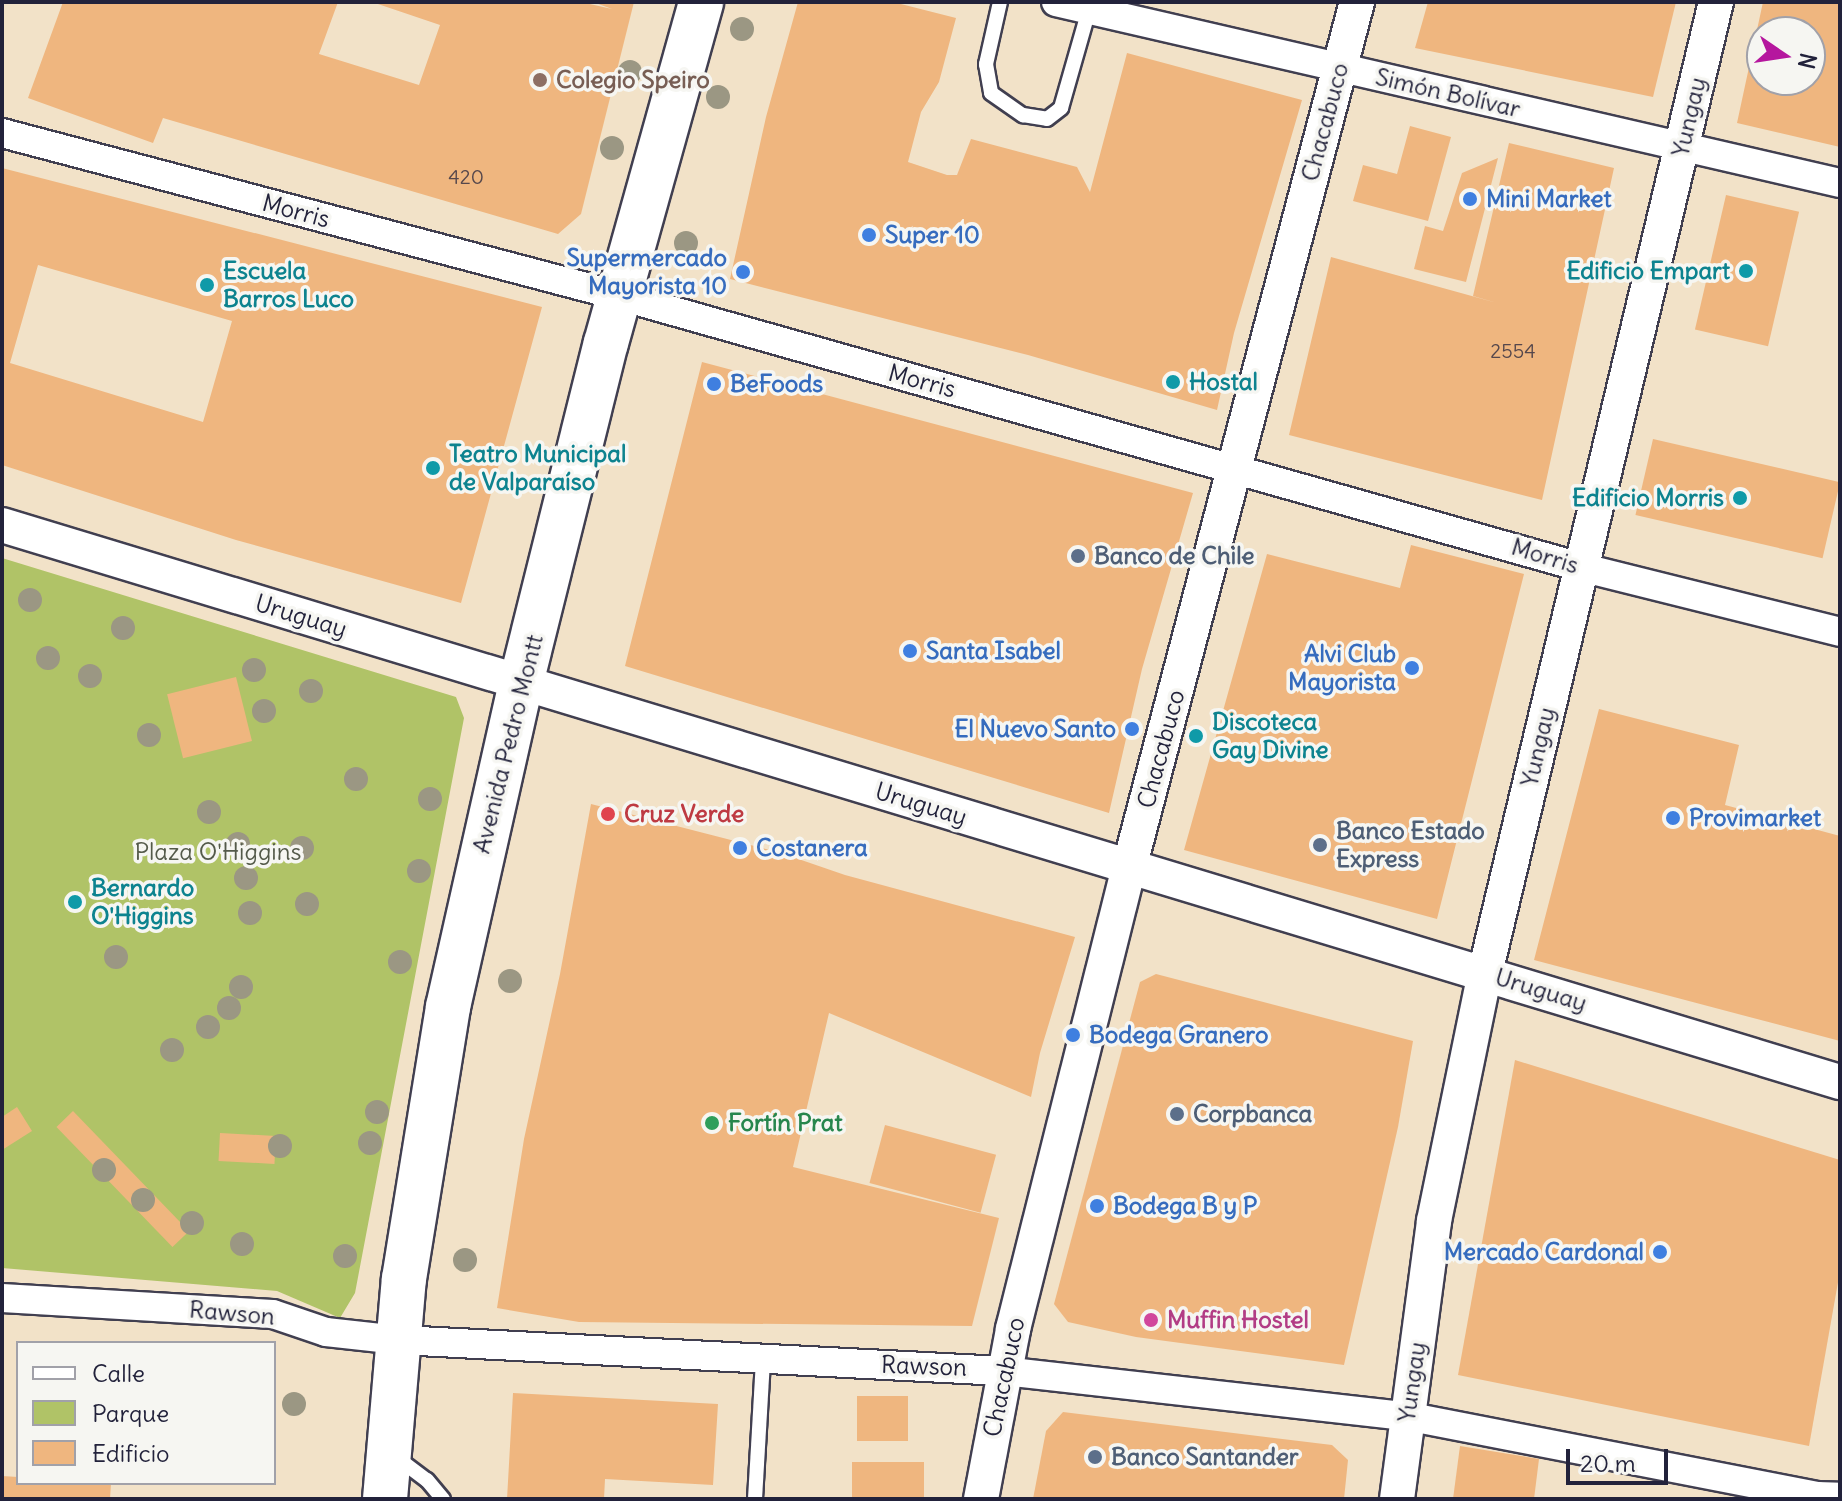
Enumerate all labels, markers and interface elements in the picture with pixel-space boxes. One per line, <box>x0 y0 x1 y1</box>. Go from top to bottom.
north arrow <box>1746 16 1826 96</box>
text: N <box>1792 50 1823 71</box>
street label: Chacabuco <box>1295 60 1355 184</box>
street label: Simón Bolívar <box>1373 62 1523 124</box>
place label: Colegio Speiro <box>556 66 710 94</box>
marker: Colegio Speiro <box>531 71 549 89</box>
street label: Yungay <box>1666 75 1712 159</box>
house number: 420 <box>448 164 484 188</box>
place label: Mini Market <box>1486 185 1612 213</box>
street label: Morris <box>259 188 333 234</box>
marker: Mini Market <box>1461 190 1479 208</box>
place label: Super 10 <box>885 221 980 249</box>
marker: Super 10 <box>860 226 878 244</box>
place label: Supermercado Mayorista 10 <box>566 244 727 300</box>
place label: Escuela Barros Luco <box>223 257 354 313</box>
place label: Edificio Empart <box>1566 257 1730 285</box>
marker: Edificio Empart <box>1737 262 1755 280</box>
marker: Supermercado Mayorista 10 <box>734 263 752 281</box>
marker: Escuela Barros Luco <box>198 276 216 294</box>
house number: 2554 <box>1490 338 1536 362</box>
street label: Morris <box>885 358 959 404</box>
place label: Hostal <box>1189 368 1258 396</box>
place label: BeFoods <box>730 370 823 398</box>
marker: Hostal <box>1164 373 1182 391</box>
marker: BeFoods <box>705 375 723 393</box>
place label: Teatro Municipal de Valparaíso <box>449 440 626 496</box>
marker: Teatro Municipal de Valparaíso <box>424 459 442 477</box>
place label: Edificio Morris <box>1572 484 1724 512</box>
marker: Edificio Morris <box>1731 489 1749 507</box>
street label: Morris <box>1508 532 1582 580</box>
place label: Banco de Chile <box>1094 542 1254 570</box>
marker: Banco de Chile <box>1069 547 1087 565</box>
street label: Uruguay <box>252 588 350 644</box>
street label: Avenida Pedro Montt <box>467 632 549 856</box>
place label: Santa Isabel <box>926 637 1061 665</box>
place label: Alvi Club Mayorista <box>1288 640 1396 696</box>
marker: Santa Isabel <box>901 642 919 660</box>
marker: Alvi Club Mayorista <box>1403 659 1421 677</box>
street label: Chacabuco <box>1131 687 1191 811</box>
street label: Yungay <box>1515 705 1561 789</box>
place label: Discoteca Gay Divine <box>1212 708 1328 764</box>
place label: El Nuevo Santo <box>954 715 1116 743</box>
marker: El Nuevo Santo <box>1123 720 1141 738</box>
marker: Discoteca Gay Divine <box>1187 727 1205 745</box>
street label: Uruguay <box>872 776 970 832</box>
place label: Cruz Verde <box>624 800 744 828</box>
place label: Provimarket <box>1689 804 1821 832</box>
marker: Cruz Verde <box>599 805 617 823</box>
marker: Provimarket <box>1664 809 1682 827</box>
place label: Banco Estado Express <box>1336 817 1485 873</box>
place label: Costanera <box>756 834 868 862</box>
marker: Banco Estado Express <box>1311 836 1329 854</box>
park label: Plaza O'Higgins <box>135 838 301 866</box>
marker: Costanera <box>731 839 749 857</box>
place label: Bernardo O'Higgins <box>91 874 194 930</box>
marker: Bernardo O'Higgins <box>66 893 84 911</box>
street label: Uruguay <box>1492 962 1590 1018</box>
place label: Bodega Granero <box>1089 1021 1268 1049</box>
marker: Bodega Granero <box>1064 1026 1082 1044</box>
place label: Corpbanca <box>1193 1100 1312 1128</box>
marker: Corpbanca <box>1168 1105 1186 1123</box>
place label: Fortín Prat <box>728 1109 843 1137</box>
marker: Fortín Prat <box>703 1114 721 1132</box>
place label: Bodega B y P <box>1113 1192 1257 1220</box>
marker: Bodega B y P <box>1088 1197 1106 1215</box>
place label: Mercado Cardonal <box>1444 1238 1644 1266</box>
marker: Mercado Cardonal <box>1651 1243 1669 1261</box>
street label: Rawson <box>188 1295 276 1331</box>
place label: Muffin Hostel <box>1167 1306 1309 1334</box>
marker: Muffin Hostel <box>1142 1311 1160 1329</box>
street label: Chacabuco <box>977 1315 1031 1439</box>
street label: Yungay <box>1392 1340 1432 1424</box>
legend <box>16 1341 276 1485</box>
street label: Rawson <box>881 1350 967 1382</box>
text: Calle <box>92 1358 145 1388</box>
text: Parque <box>92 1398 169 1428</box>
scale bar <box>1570 1433 1672 1483</box>
text: Edificio <box>92 1438 170 1468</box>
place label: Banco Santander <box>1111 1443 1299 1471</box>
marker: Banco Santander <box>1086 1448 1104 1466</box>
text: 20 m <box>1580 1448 1636 1478</box>

